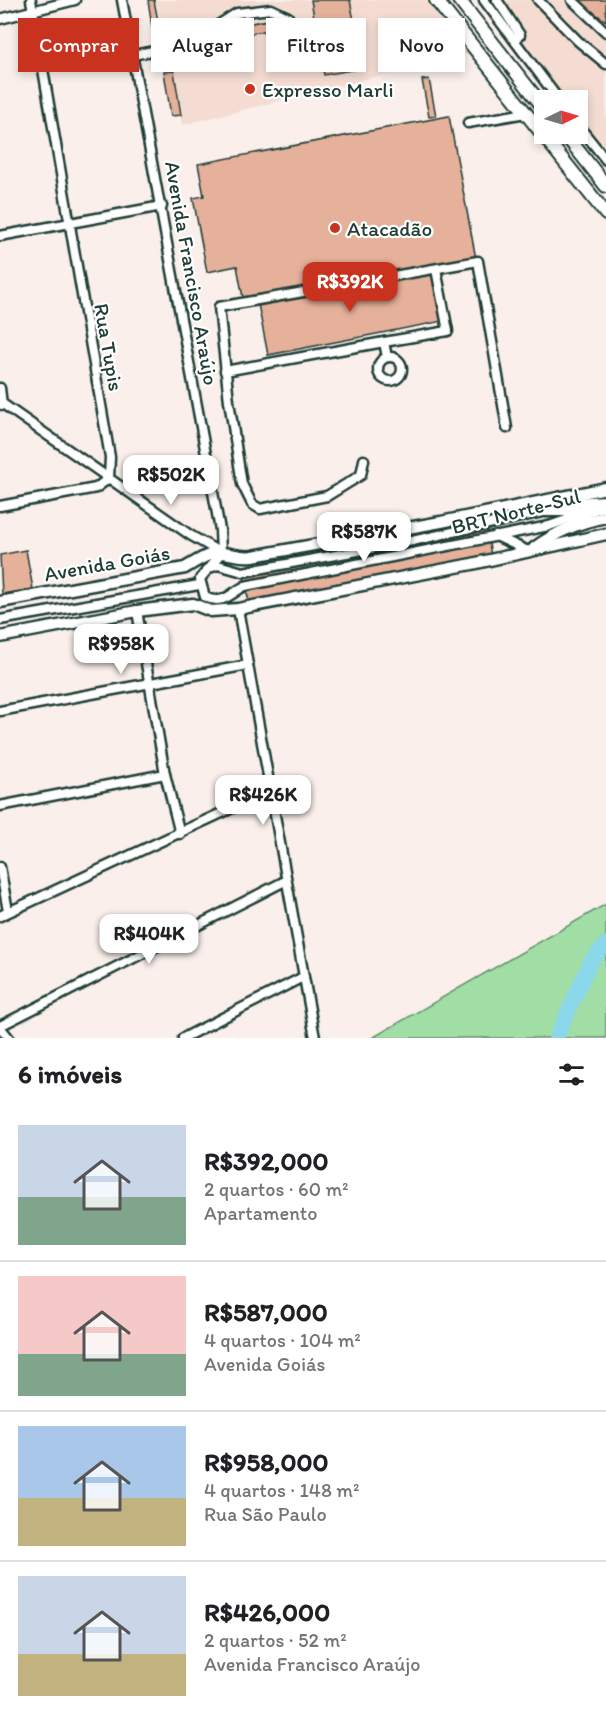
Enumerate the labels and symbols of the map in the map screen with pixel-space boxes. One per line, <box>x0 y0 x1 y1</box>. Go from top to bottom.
place label: Expresso Marli <box>262 77 394 102</box>
marker: Expresso Marli <box>243 82 257 96</box>
north arrow <box>534 90 588 144</box>
street label: Avenida Francisco Araújo <box>160 159 224 387</box>
place label: Atacadão <box>347 216 432 241</box>
marker: Atacadão <box>328 221 342 235</box>
pin: R$392K <box>301 262 399 313</box>
street label: Rua Tupis <box>89 301 129 393</box>
pin: R$502K <box>122 455 220 506</box>
street label: BRT Norte-Sul <box>449 483 583 539</box>
pin: R$587K <box>315 512 413 563</box>
street label: Avenida Goiás <box>42 540 172 586</box>
pin: R$958K <box>72 624 170 675</box>
pin: R$426K <box>214 775 312 826</box>
pin: R$404K <box>100 914 198 965</box>

